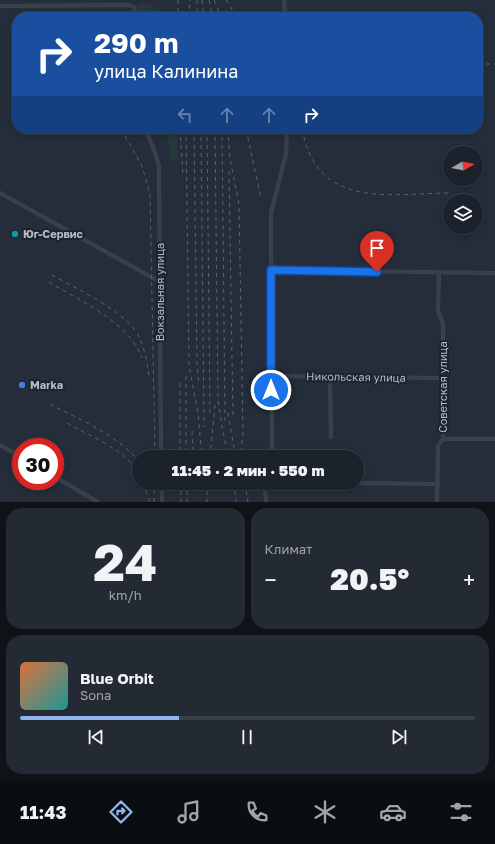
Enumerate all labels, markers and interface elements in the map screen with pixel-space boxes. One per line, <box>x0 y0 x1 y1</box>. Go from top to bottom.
text: 290 m <box>94 26 179 59</box>
icon: right <box>28 28 80 80</box>
text: улица Калинина <box>94 60 238 82</box>
icon: left <box>174 104 196 126</box>
icon: ahead <box>216 104 238 126</box>
icon: ahead <box>258 104 280 126</box>
icon: right <box>300 104 322 126</box>
north arrow <box>443 146 483 186</box>
map controls <box>443 146 483 234</box>
button: layers <box>443 194 483 234</box>
place label: Юг-Сервис <box>23 227 83 240</box>
marker: Юг-Сервис <box>10 229 20 239</box>
pin <box>360 231 394 272</box>
icon: arrive <box>366 237 388 259</box>
street label: Вокзальная улица <box>153 243 166 341</box>
street label: Советская улица <box>436 341 449 433</box>
position arrow <box>250 369 292 411</box>
street label: Никольская улица <box>306 369 406 384</box>
place label: Marka <box>30 378 63 391</box>
marker: Marka <box>17 380 27 390</box>
speed limit sign: 30 <box>12 438 64 490</box>
text: 11:45 · 2 мин · 550 m <box>172 461 324 479</box>
text: 24 <box>93 530 157 592</box>
text: Климат <box>265 541 312 557</box>
text: 20.5° <box>330 561 409 597</box>
text: − <box>265 566 277 593</box>
text: + <box>463 566 475 593</box>
text: km/h <box>109 587 142 603</box>
text: Blue Orbit <box>80 669 154 687</box>
text: Sona <box>80 687 111 703</box>
icon: previous <box>85 726 107 748</box>
icon: pause <box>236 726 258 748</box>
icon: next <box>388 726 410 748</box>
icon: directions <box>107 798 135 826</box>
icon: music <box>175 798 203 826</box>
icon: phone <box>243 798 271 826</box>
icon: climate <box>311 798 339 826</box>
icon: car <box>379 798 407 826</box>
icon: filters <box>447 798 475 826</box>
text: 11:43 <box>20 801 67 823</box>

